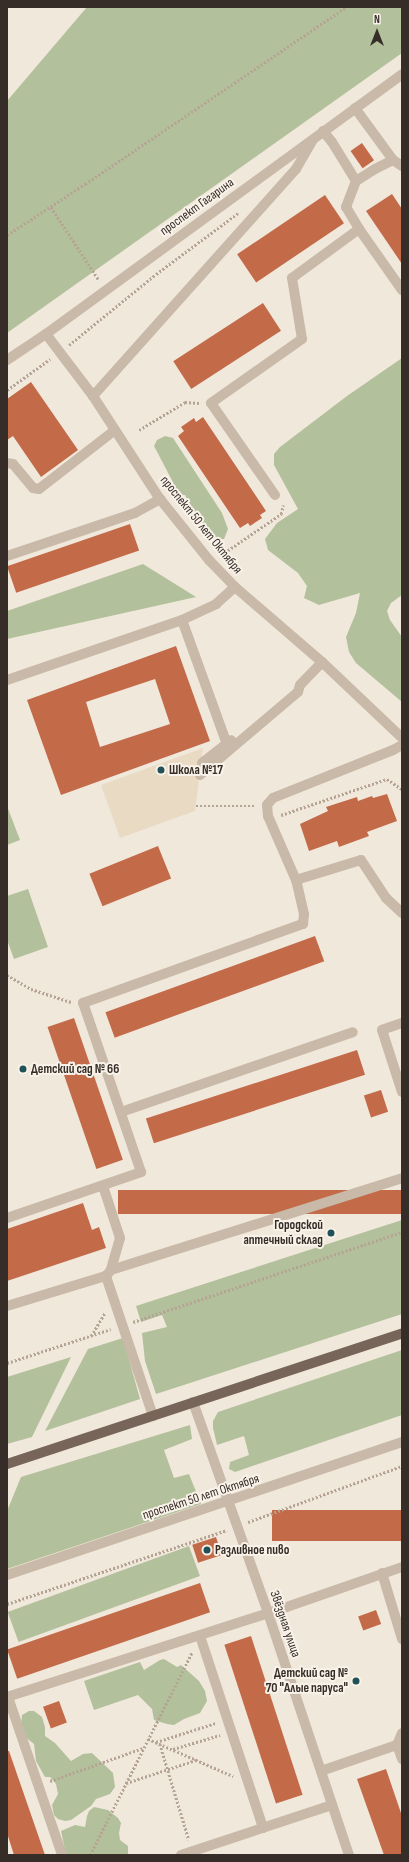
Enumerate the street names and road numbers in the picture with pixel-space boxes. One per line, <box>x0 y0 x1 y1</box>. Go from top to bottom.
street label: проспект Гагарина <box>157 175 237 239</box>
street label: проспект 50 лет Октября <box>157 473 245 577</box>
street label: проспект 50 лет Октября <box>141 1471 261 1523</box>
street label: Звёздная улица <box>266 1589 304 1659</box>

